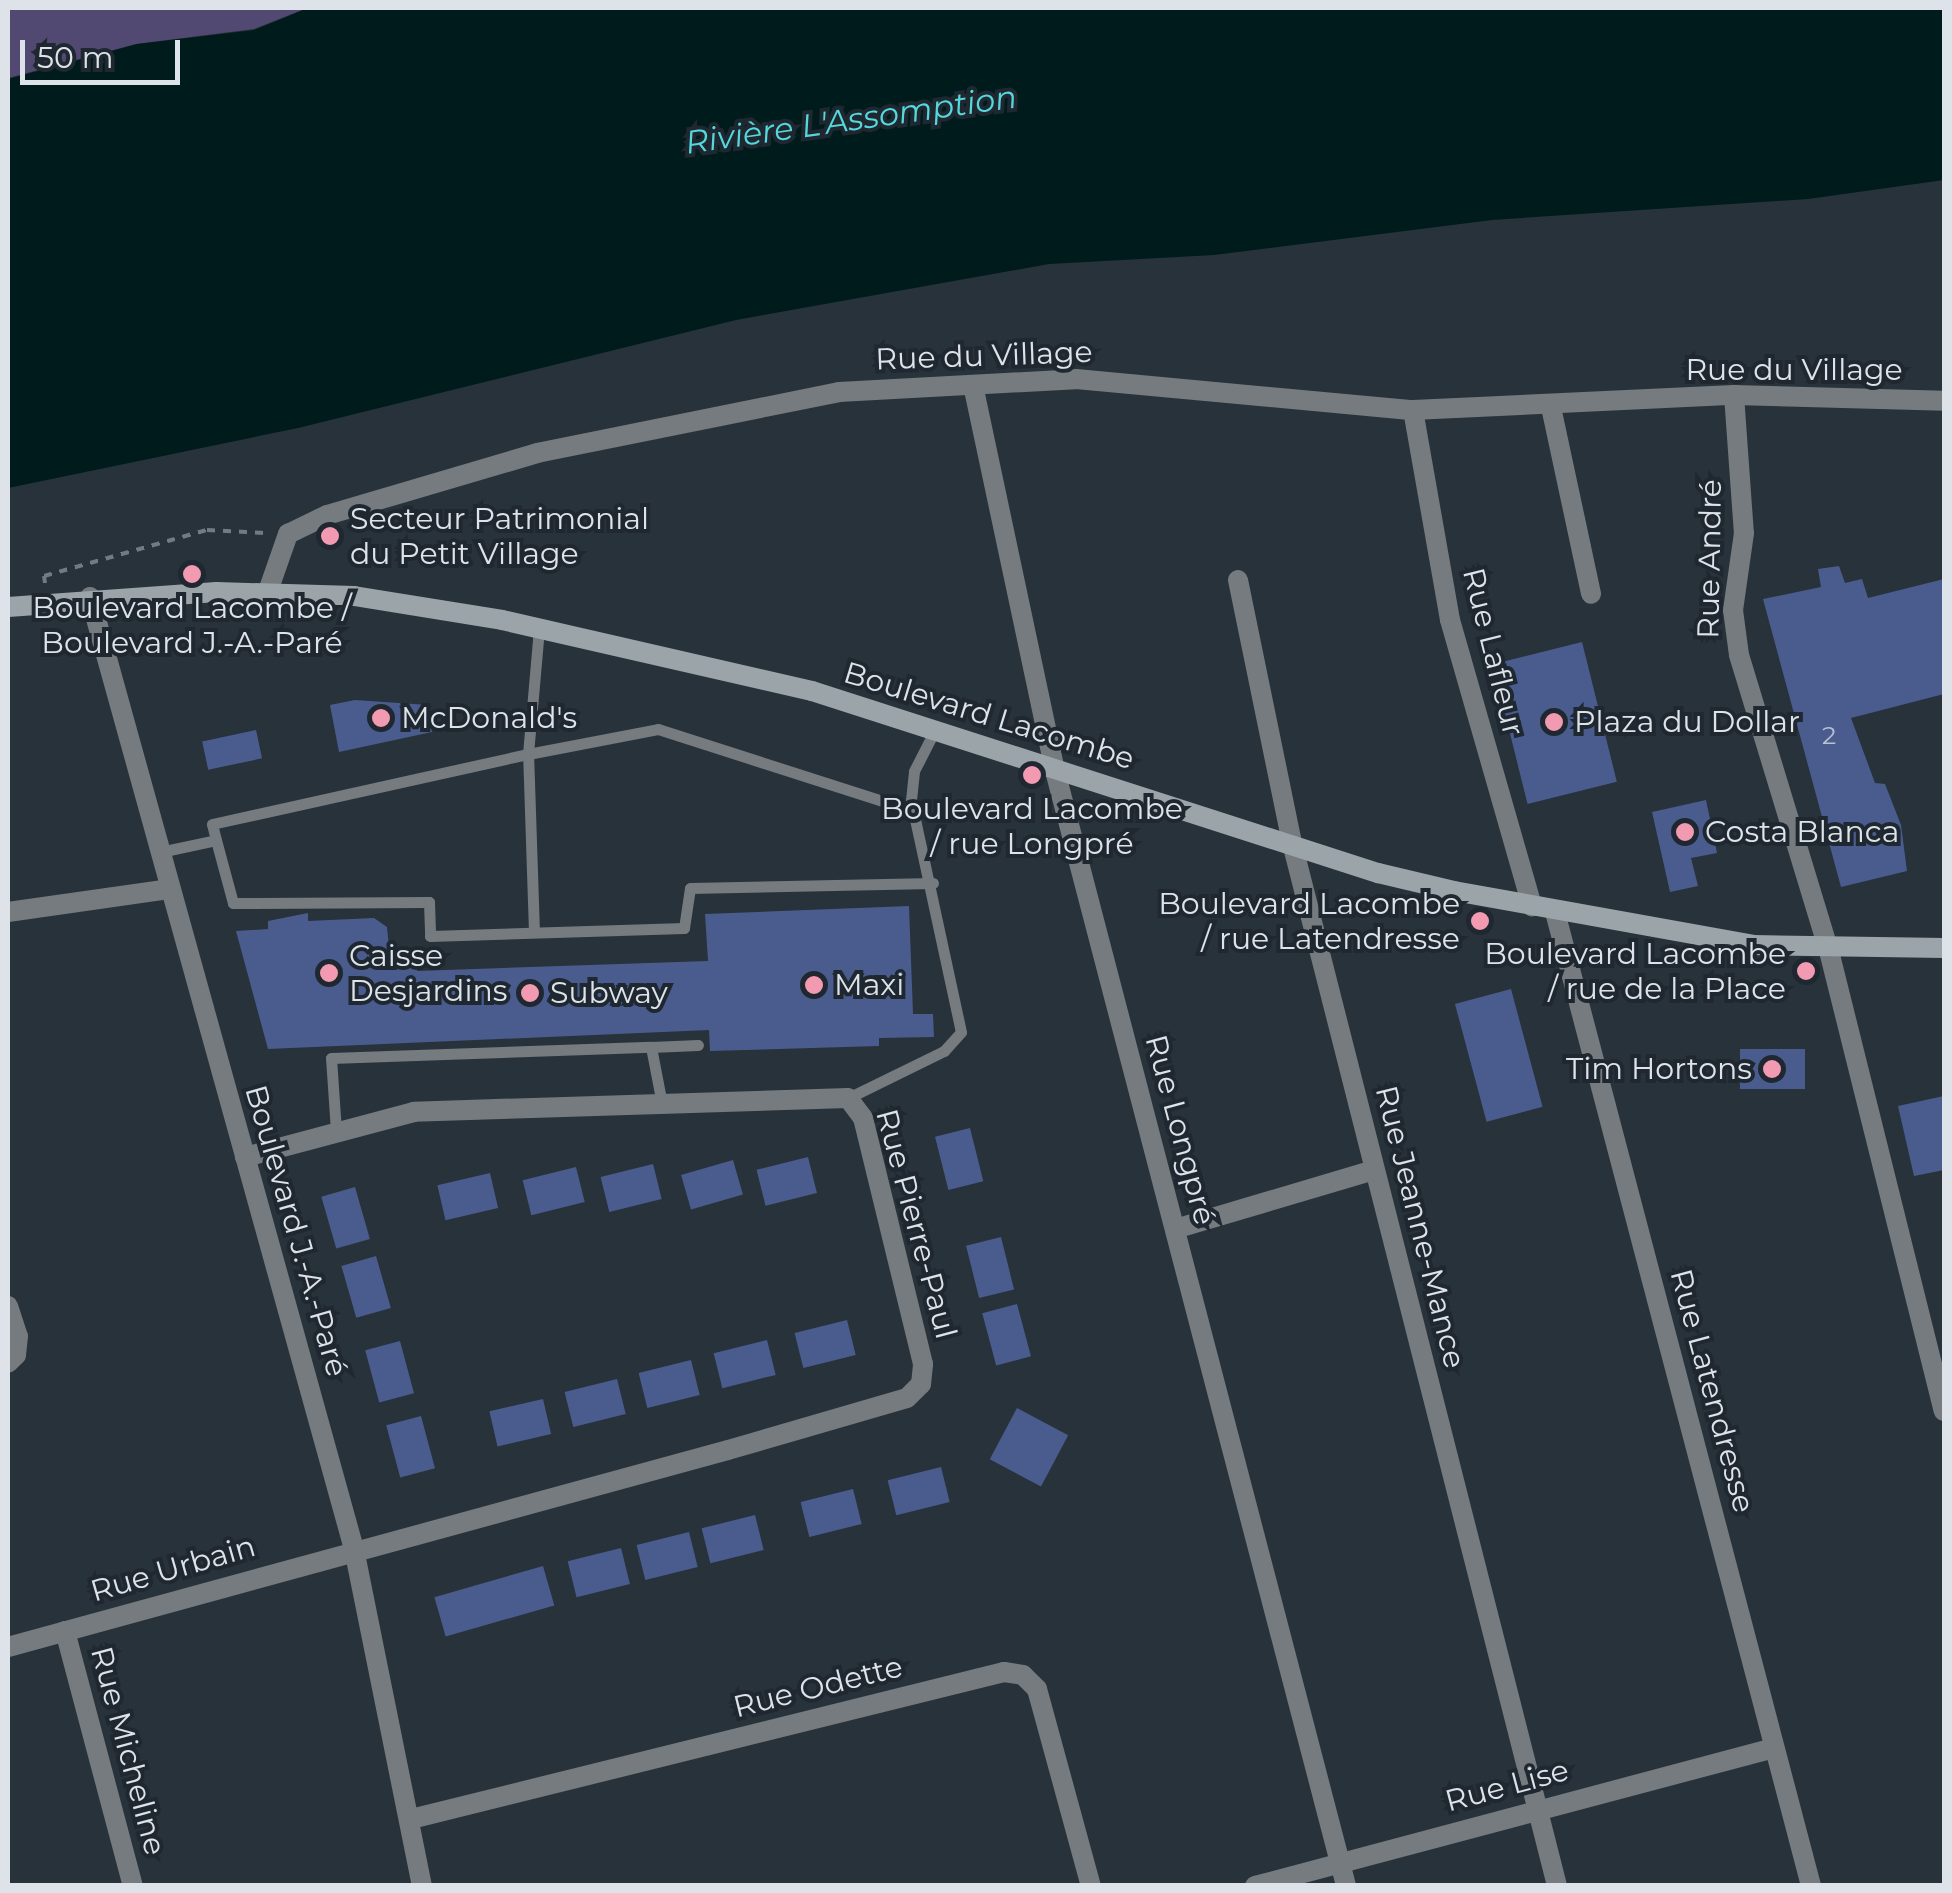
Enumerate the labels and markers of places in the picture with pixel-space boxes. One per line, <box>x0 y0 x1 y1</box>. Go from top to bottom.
place label: Secteur Patrimonial du Petit Village <box>350 501 649 572</box>
marker: Secteur Patrimonial du Petit Village <box>319 525 341 547</box>
marker: Boulevard Lacombe / Boulevard J.-A.-Paré <box>181 563 203 585</box>
place label: Boulevard Lacombe / Boulevard J.-A.-Paré <box>32 590 352 660</box>
place label: McDonald's <box>401 700 577 736</box>
place label: Plaza du Dollar <box>1574 704 1800 740</box>
marker: McDonald's <box>370 707 392 729</box>
marker: Plaza du Dollar <box>1543 711 1565 733</box>
marker: Boulevard Lacombe / rue Longpré <box>1021 764 1043 786</box>
place label: Boulevard Lacombe / rue Longpré <box>881 791 1183 862</box>
place label: Costa Blanca <box>1705 814 1899 850</box>
marker: Costa Blanca <box>1674 821 1696 843</box>
place label: Boulevard Lacombe / rue Latendresse <box>1158 886 1460 956</box>
marker: Boulevard Lacombe / rue Latendresse <box>1469 910 1491 932</box>
place label: Boulevard Lacombe / rue de la Place <box>1484 936 1786 1006</box>
place label: Caisse Desjardins <box>349 938 507 1008</box>
marker: Boulevard Lacombe / rue de la Place <box>1795 960 1817 982</box>
marker: Caisse Desjardins <box>318 962 340 984</box>
place label: Maxi <box>834 967 904 1003</box>
marker: Maxi <box>803 974 825 996</box>
place label: Subway <box>550 975 668 1011</box>
marker: Subway <box>519 982 541 1004</box>
place label: Tim Hortons <box>1566 1051 1752 1087</box>
marker: Tim Hortons <box>1761 1058 1783 1080</box>

